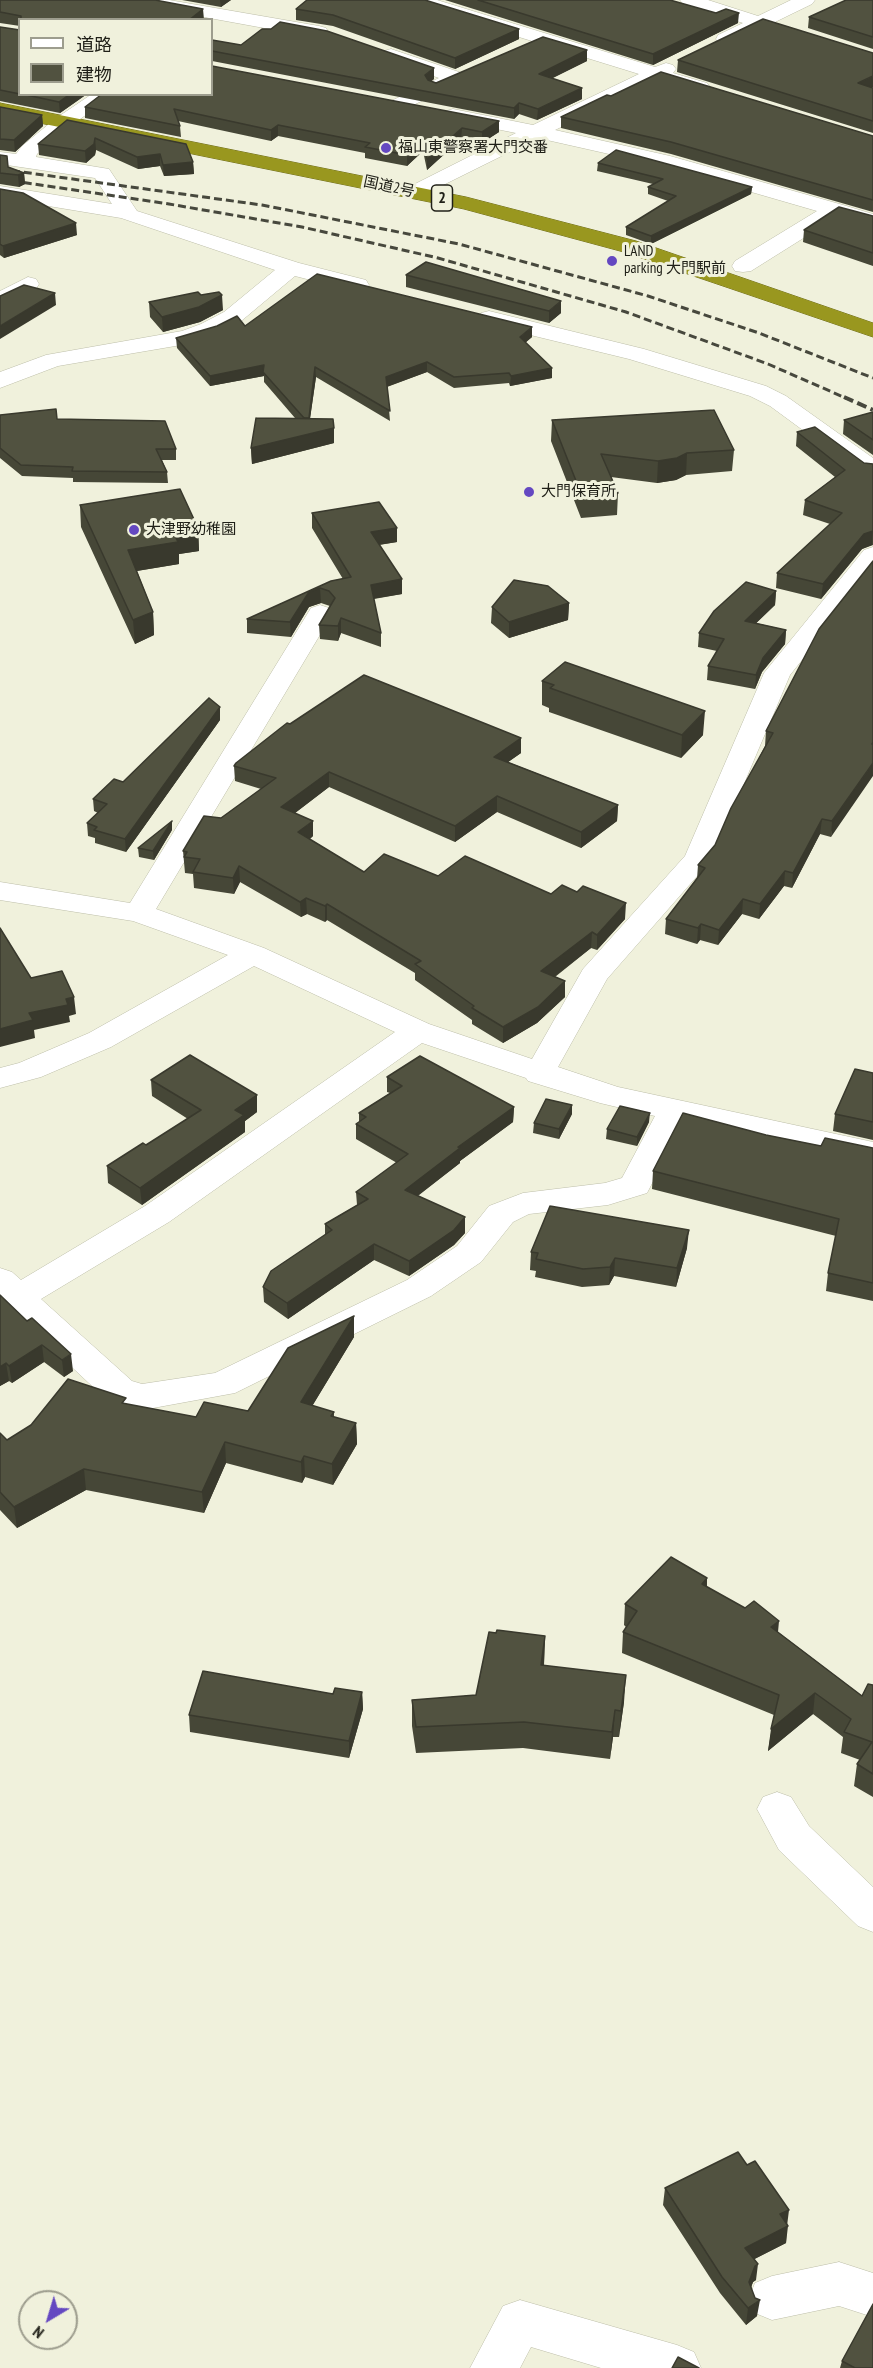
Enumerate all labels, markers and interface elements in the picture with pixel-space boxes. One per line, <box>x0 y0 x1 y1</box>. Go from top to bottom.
legend <box>18 18 213 96</box>
text: 道路 <box>76 33 112 56</box>
text: 建物 <box>76 63 112 86</box>
place label: 福山東警察署大門交番 <box>398 139 548 157</box>
marker: 福山東警察署大門交番 <box>379 141 393 155</box>
street label: 国道2号 <box>362 173 416 201</box>
road number: 2 <box>432 185 452 211</box>
place label: LAND parking 大門駅前 <box>624 243 726 278</box>
marker: LAND parking 大門駅前 <box>605 254 619 268</box>
place label: 大門保育所 <box>541 483 616 501</box>
marker: 大門保育所 <box>522 485 536 499</box>
place label: 大津野幼稚園 <box>146 521 236 539</box>
marker: 大津野幼稚園 <box>127 523 141 537</box>
north arrow <box>18 2290 78 2350</box>
text: N <box>29 2322 48 2343</box>

